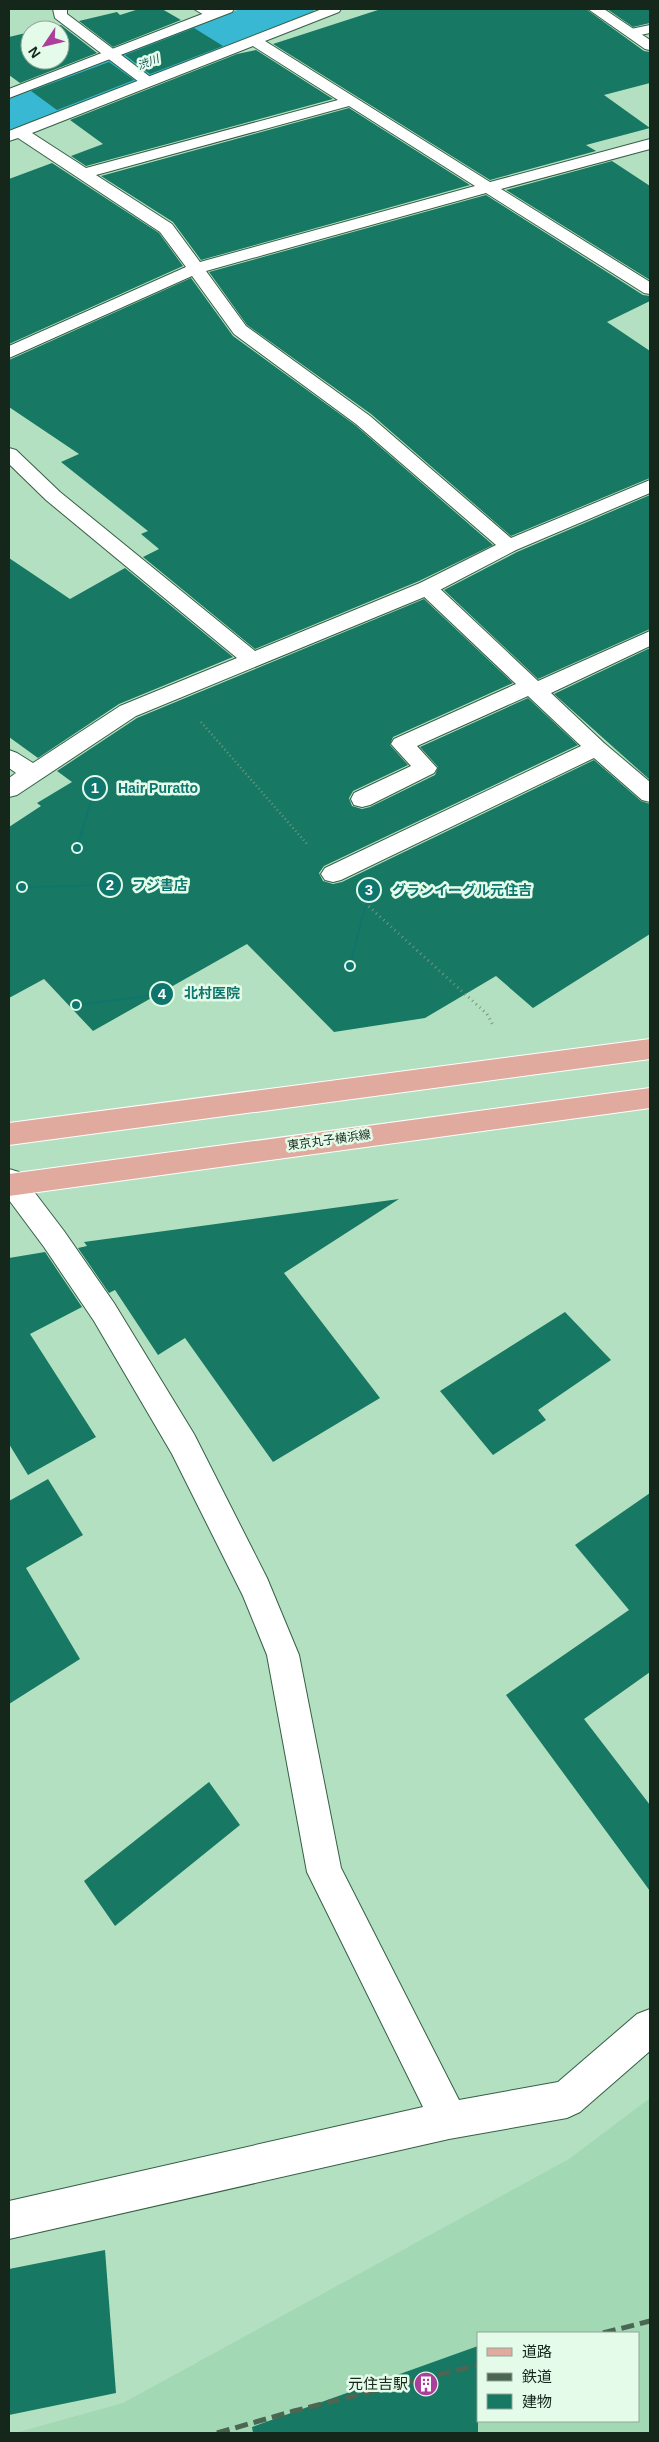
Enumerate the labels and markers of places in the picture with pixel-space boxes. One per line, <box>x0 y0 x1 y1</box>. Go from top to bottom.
callout: Hair Puratto <box>83 773 208 802</box>
callout: フジ書店 <box>97 870 198 899</box>
callout: グランイーグル元住吉 <box>357 876 542 905</box>
callout: 北村医院 <box>149 979 250 1008</box>
building icon: 元住吉駅 <box>413 2371 439 2397</box>
place label: 元住吉駅 <box>348 2375 408 2392</box>

